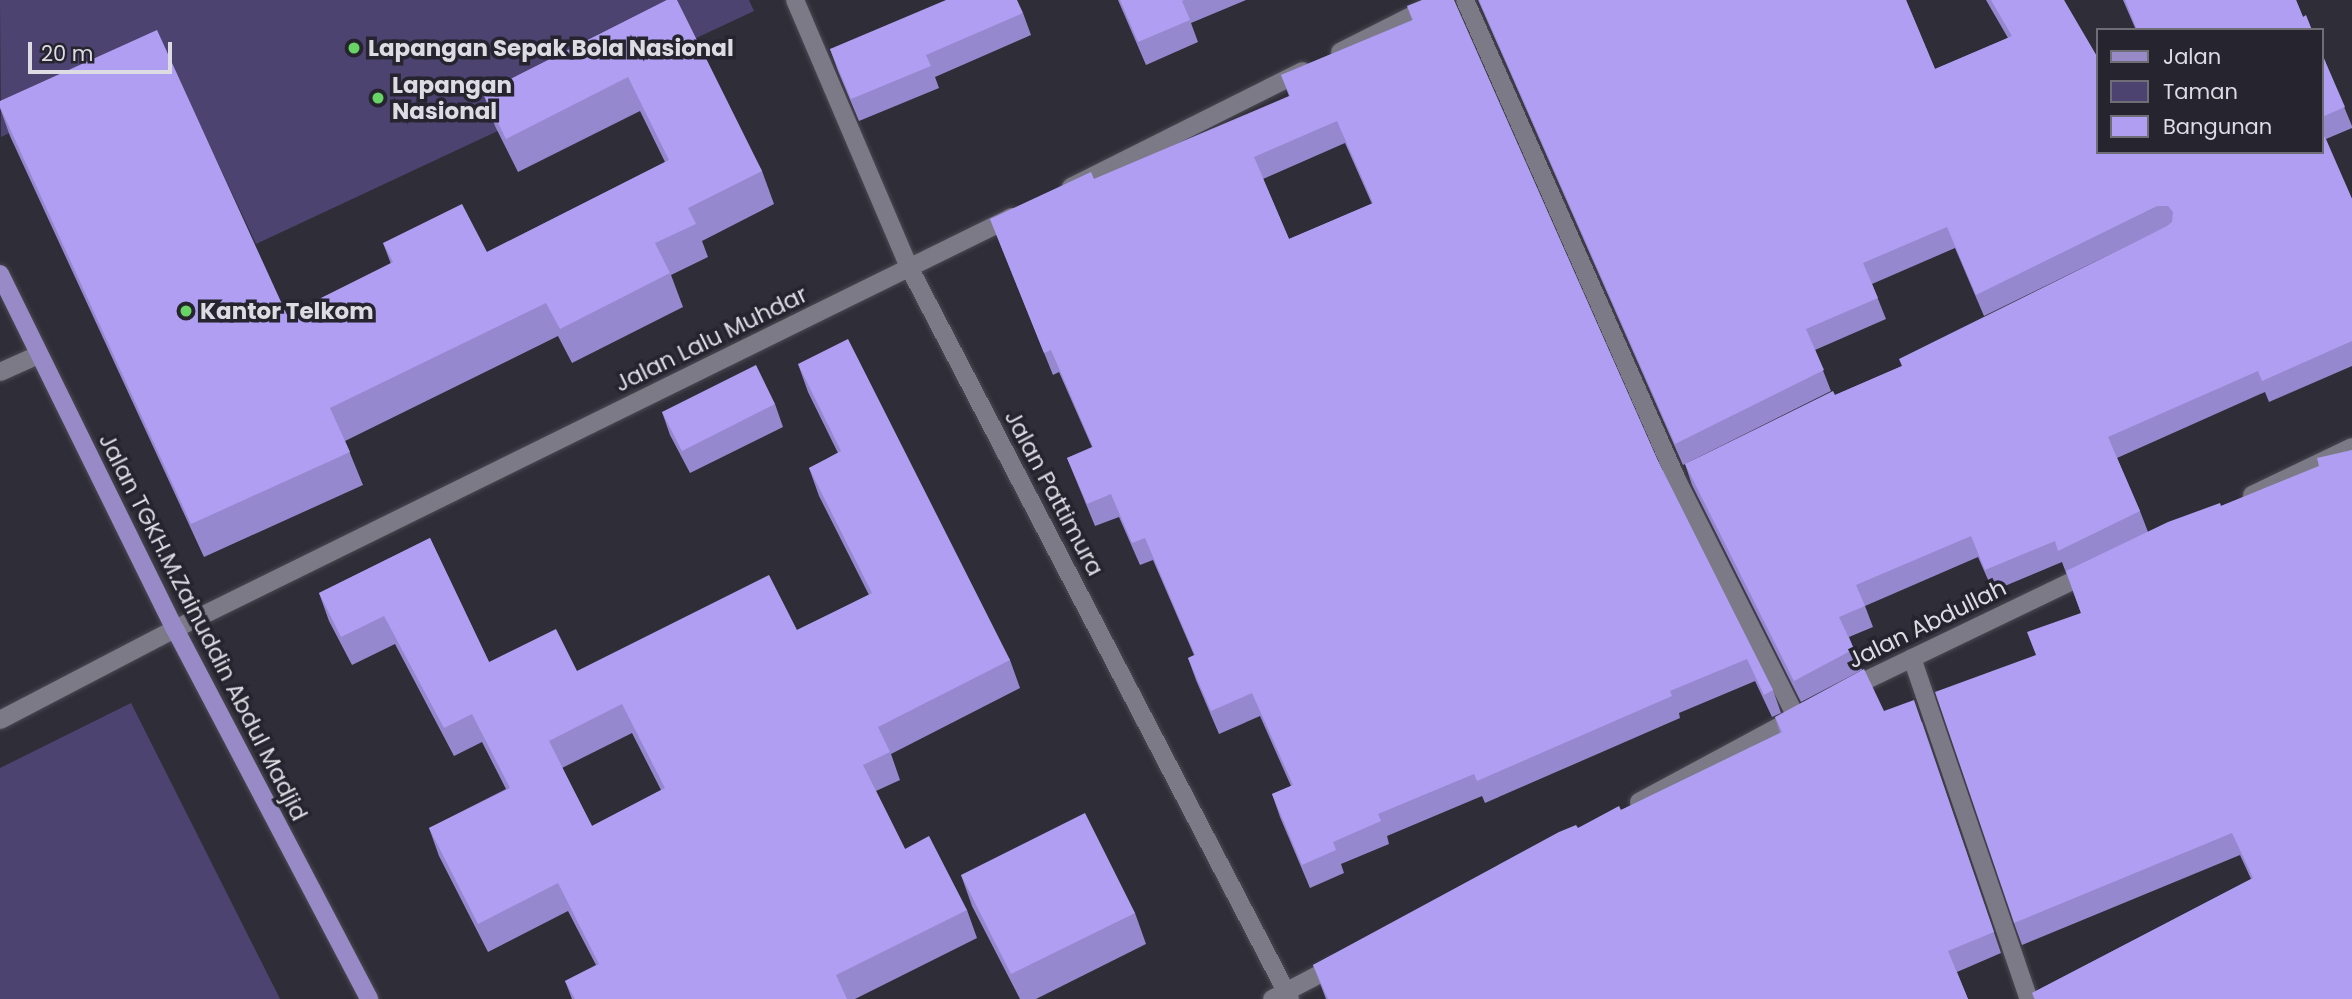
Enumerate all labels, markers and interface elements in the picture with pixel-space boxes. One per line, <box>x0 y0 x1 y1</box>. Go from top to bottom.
scale bar <box>32 28 175 72</box>
legend <box>2096 28 2324 154</box>
place label: Lapangan Sepak Bola Nasional <box>368 34 734 62</box>
text: 20 m <box>41 39 94 68</box>
marker: Lapangan Sepak Bola Nasional <box>346 40 362 56</box>
text: Jalan <box>2163 42 2221 71</box>
place label: Lapangan Nasional <box>392 71 512 125</box>
text: Taman <box>2163 77 2238 106</box>
marker: Lapangan Nasional <box>370 90 386 106</box>
text: Bangunan <box>2163 112 2272 141</box>
street label: Jalan Lalu Muhdar <box>610 280 812 398</box>
place label: Kantor Telkom <box>200 297 374 325</box>
marker: Kantor Telkom <box>178 303 194 319</box>
street label: Jalan Pattimura <box>999 405 1109 581</box>
street label: Jalan TGKH.M.Zainuddin Abdul Madjid <box>93 429 313 825</box>
street label: Jalan Abdullah <box>1843 574 2011 674</box>

